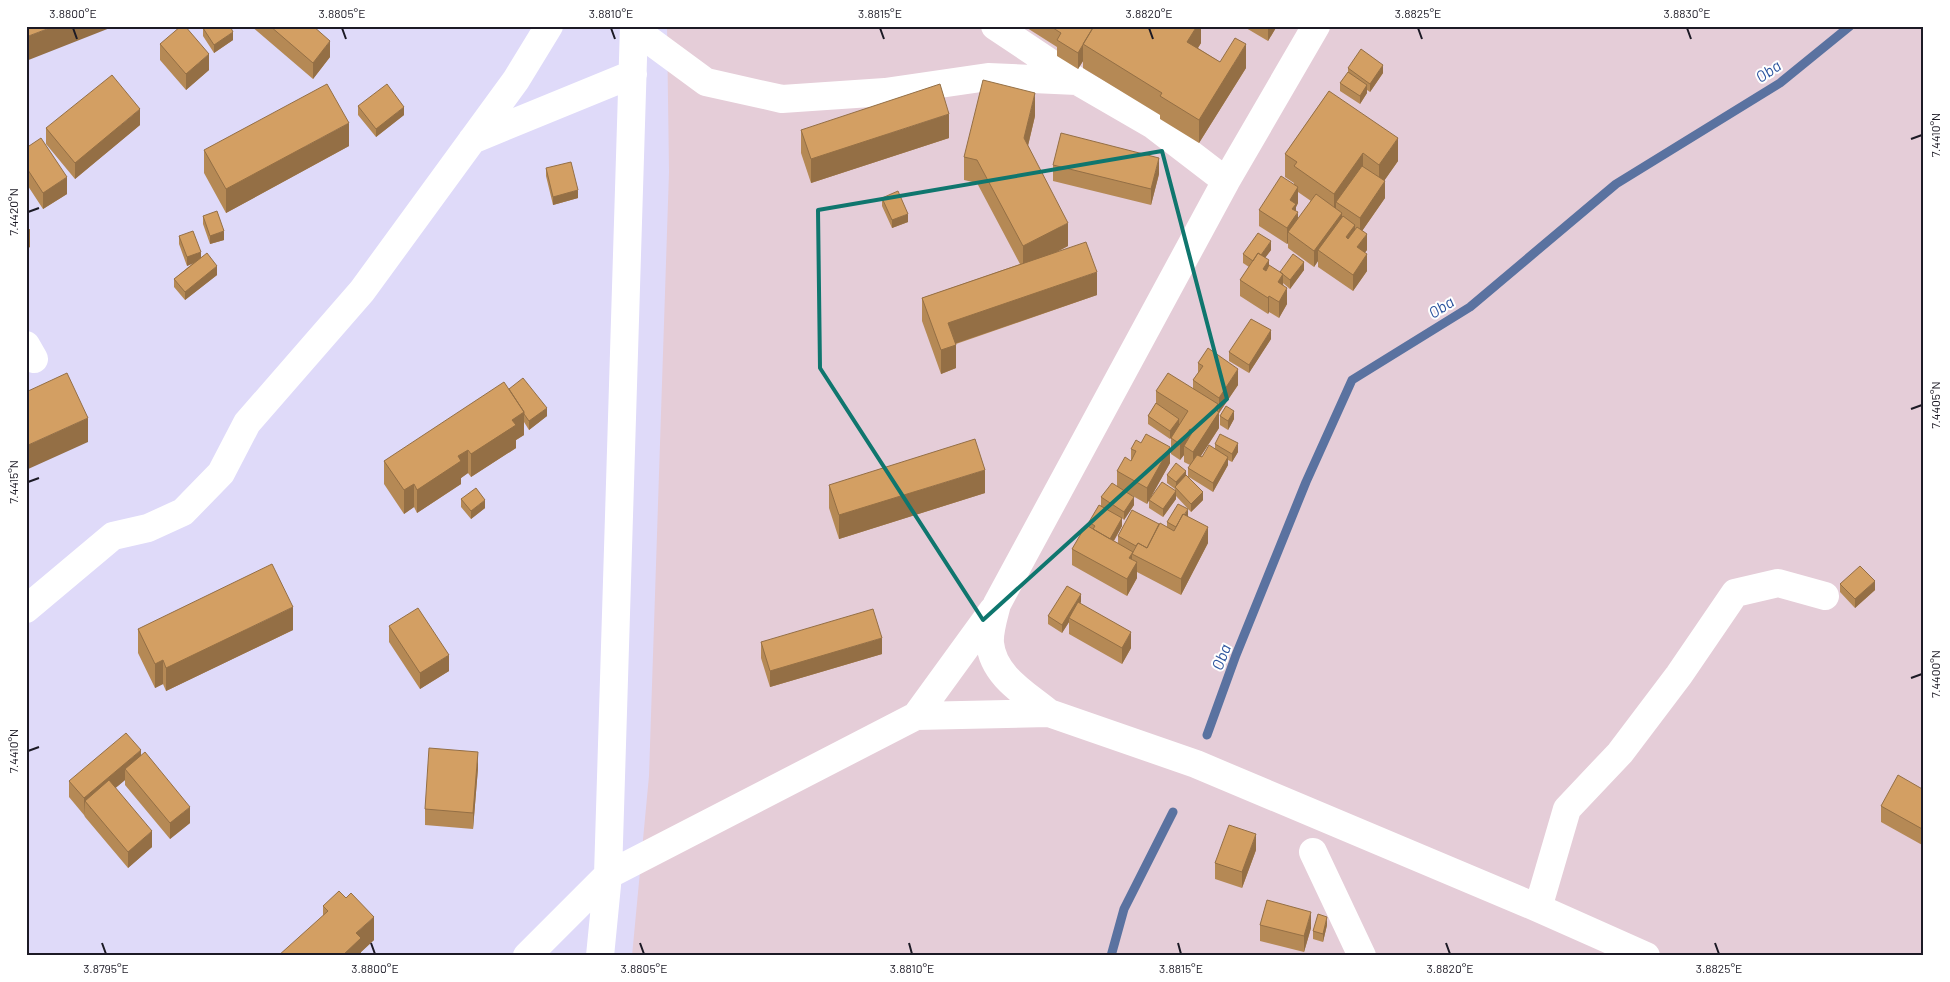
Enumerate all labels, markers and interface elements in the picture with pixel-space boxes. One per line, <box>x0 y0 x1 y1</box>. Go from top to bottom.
text: 3.8800°E <box>49 6 97 20</box>
text: 3.8805°E <box>319 6 365 20</box>
text: 3.8810°E <box>589 6 633 20</box>
text: 3.8815°E <box>858 6 902 20</box>
text: 3.8820°E <box>1125 6 1173 20</box>
text: 3.8825°E <box>1395 6 1441 20</box>
text: 3.8830°E <box>1664 6 1710 20</box>
water label: Oba <box>1751 55 1784 86</box>
text: 7.4410°N <box>1928 113 1942 157</box>
text: 7.4420°N <box>6 188 20 236</box>
water label: Oba <box>1424 291 1457 322</box>
text: 7.4405°N <box>1928 381 1942 429</box>
text: 7.4415°N <box>6 460 20 504</box>
water label: Oba <box>1207 641 1234 673</box>
text: 7.4400°N <box>1928 650 1942 698</box>
text: 7.4410°N <box>6 729 20 773</box>
text: 3.8795°E <box>83 961 129 975</box>
text: 3.8800°E <box>351 961 399 975</box>
text: 3.8805°E <box>621 961 667 975</box>
text: 3.8810°E <box>890 961 934 975</box>
text: 3.8815°E <box>1159 961 1203 975</box>
text: 3.8820°E <box>1426 961 1474 975</box>
text: 3.8825°E <box>1696 961 1742 975</box>

